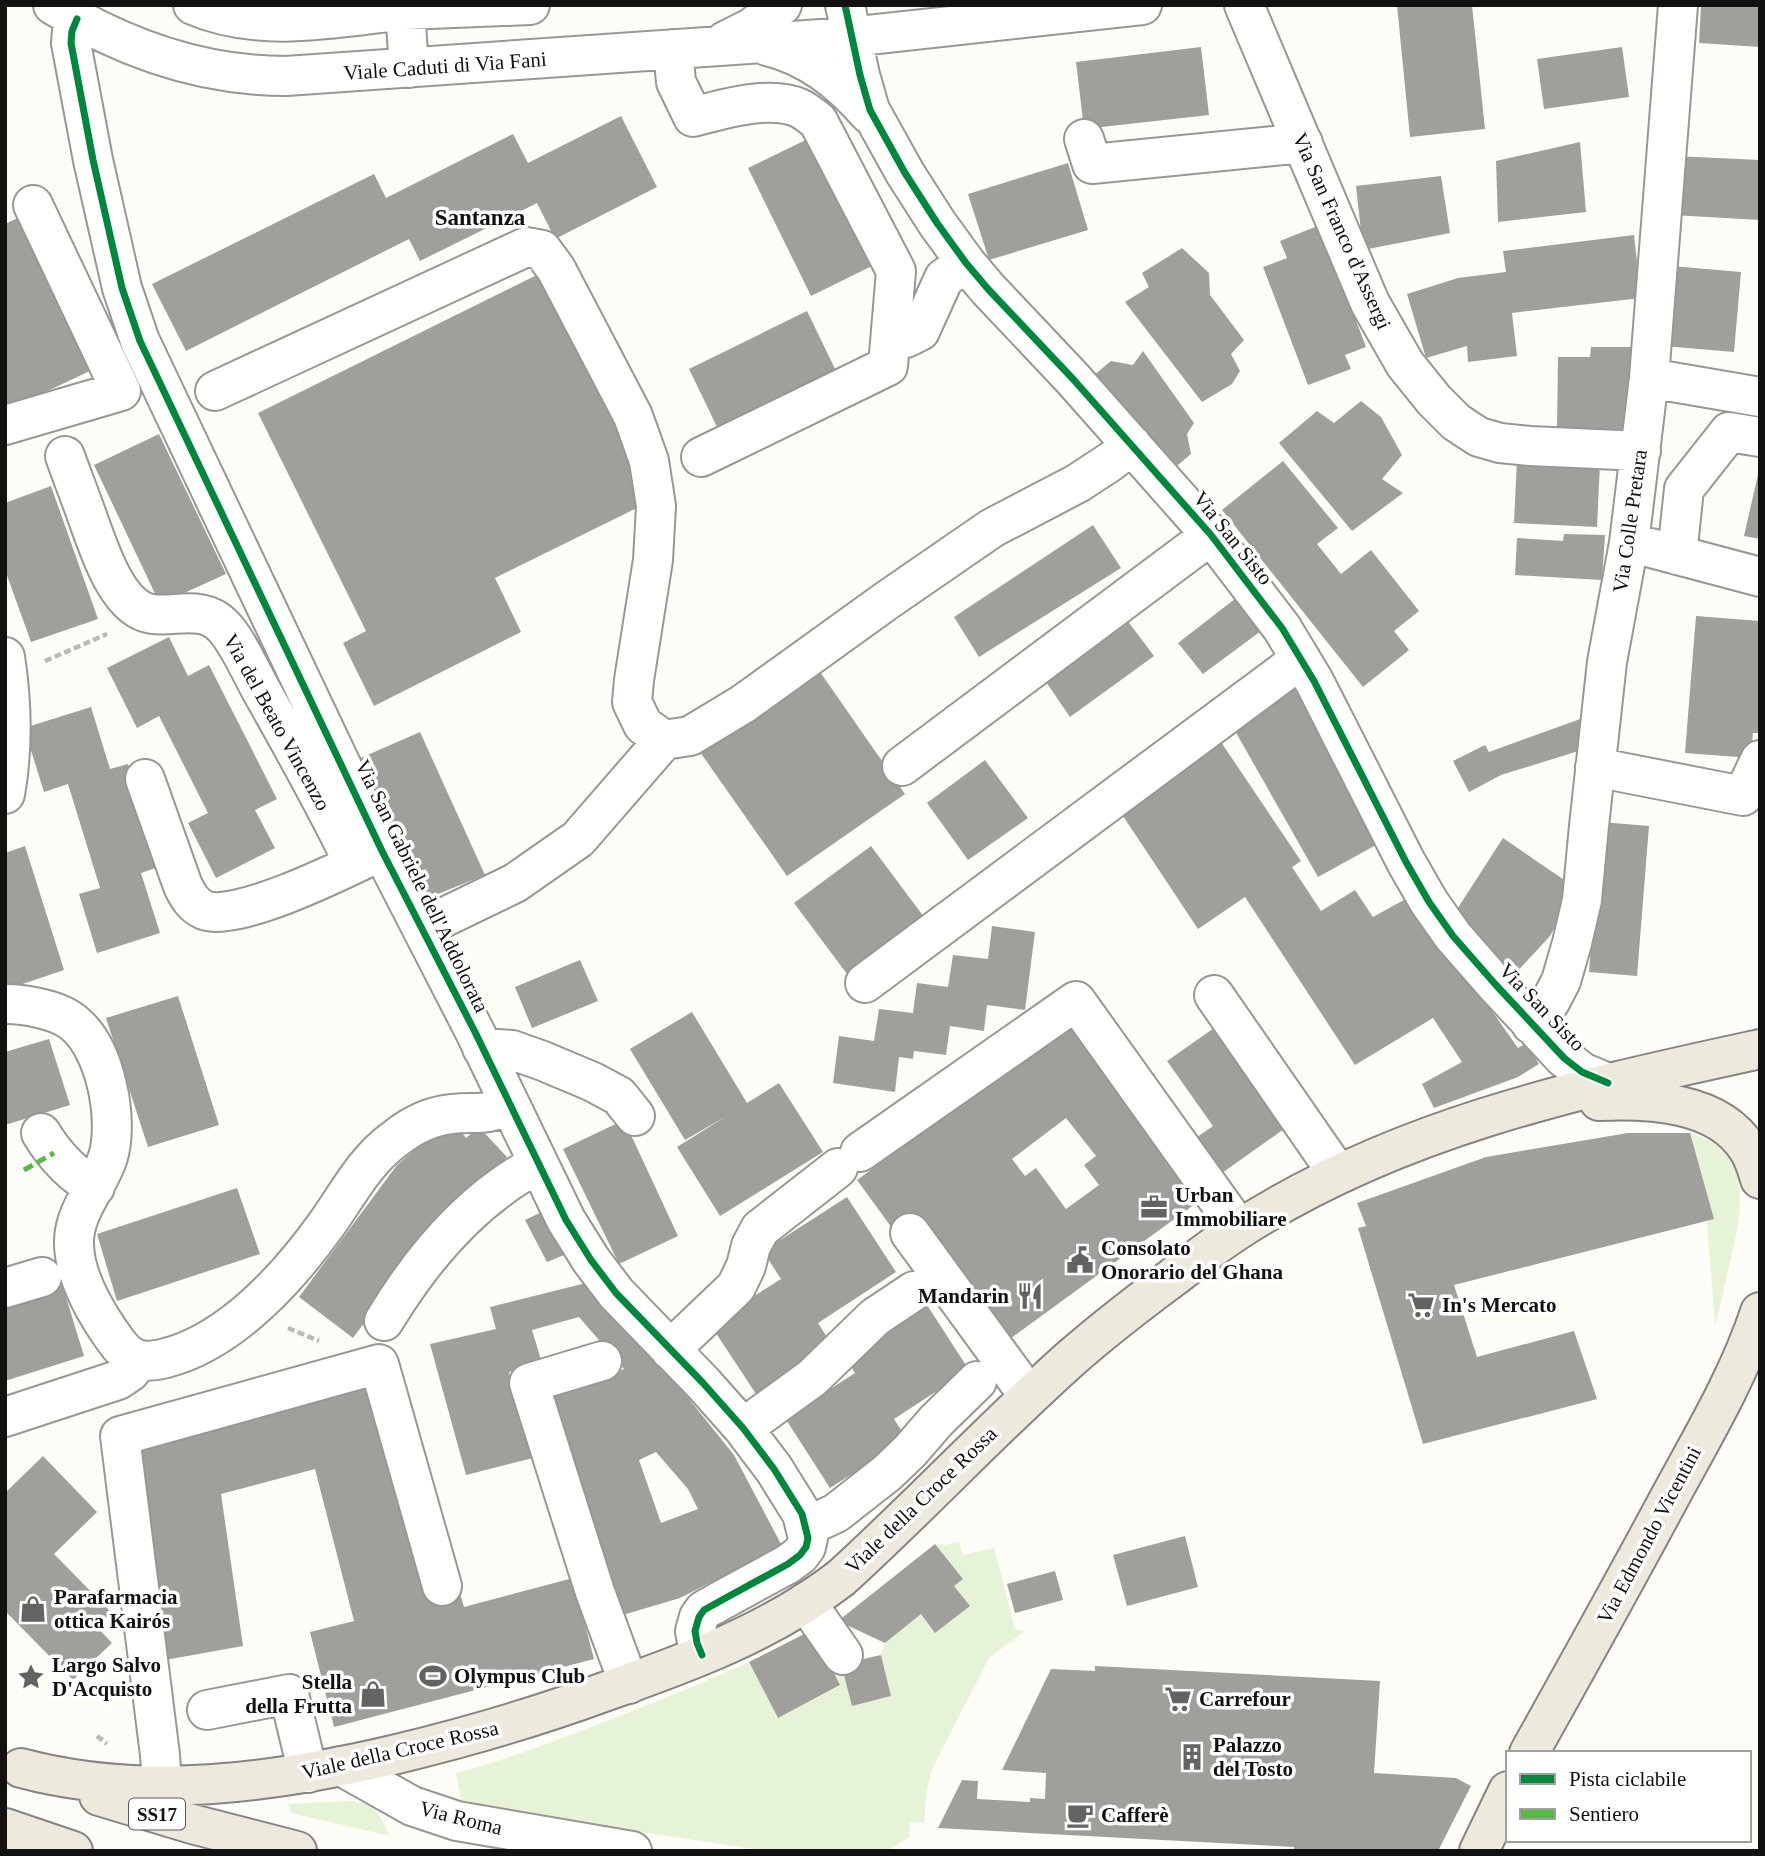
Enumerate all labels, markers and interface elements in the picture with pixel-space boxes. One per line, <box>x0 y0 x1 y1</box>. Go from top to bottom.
street label: Viale Caduti di Via Fani <box>343 47 548 85</box>
street label: Via San Franco d'Assergi <box>1288 129 1396 333</box>
district label: Santanza <box>435 205 526 230</box>
street label: Via Colle Pretara <box>1608 447 1652 594</box>
street label: Via San Sisto <box>1188 487 1278 589</box>
street label: Via del Beato Vincenzo <box>218 629 336 815</box>
street label: Via San Gabriele dell'Addolorata <box>350 756 494 1017</box>
street label: Via San Sisto <box>1494 958 1590 1056</box>
place label: Urban Immobiliare <box>1175 1183 1287 1231</box>
office icon: Urban Immobiliare <box>1139 1192 1169 1222</box>
place label: Consolato Onorario del Ghana <box>1101 1236 1284 1284</box>
public building icon: Consolato Onorario del Ghana <box>1065 1245 1095 1275</box>
restaurant icon: Mandarin <box>1015 1281 1045 1311</box>
place label: Mandarin <box>918 1284 1009 1308</box>
supermarket icon: In's Mercato <box>1406 1290 1436 1320</box>
place label: In's Mercato <box>1442 1293 1557 1317</box>
street label: Viale della Croce Rossa <box>840 1421 1002 1578</box>
street label: Via Edmondo Vicentini <box>1592 1442 1706 1628</box>
place label: Parafarmacia ottica Kairós <box>54 1585 178 1633</box>
shop icon: Parafarmacia ottica Kairós <box>18 1594 48 1624</box>
place label: Largo Salvo D'Acquisto <box>52 1653 161 1701</box>
sports icon: Olympus Club <box>418 1661 448 1691</box>
place icon: Largo Salvo D'Acquisto <box>16 1662 46 1692</box>
place label: Olympus Club <box>454 1664 585 1688</box>
place label: Stella della Frutta <box>245 1670 352 1718</box>
shop icon: Stella della Frutta <box>358 1679 388 1709</box>
supermarket icon: Carrefour <box>1163 1684 1193 1714</box>
place label: Carrefour <box>1199 1687 1291 1711</box>
street label: Viale della Croce Rossa <box>299 1716 501 1784</box>
place label: Palazzo del Tosto <box>1213 1733 1293 1781</box>
building icon: Palazzo del Tosto <box>1177 1742 1207 1772</box>
legend <box>1506 1751 1751 1842</box>
text: Pista ciclabile <box>1569 1767 1686 1791</box>
street label: Via Roma <box>417 1796 506 1840</box>
road number: SS17 <box>129 1798 185 1830</box>
cafe icon: Cafferè <box>1065 1800 1095 1830</box>
text: Sentiero <box>1569 1802 1639 1826</box>
place label: Cafferè <box>1101 1803 1169 1827</box>

